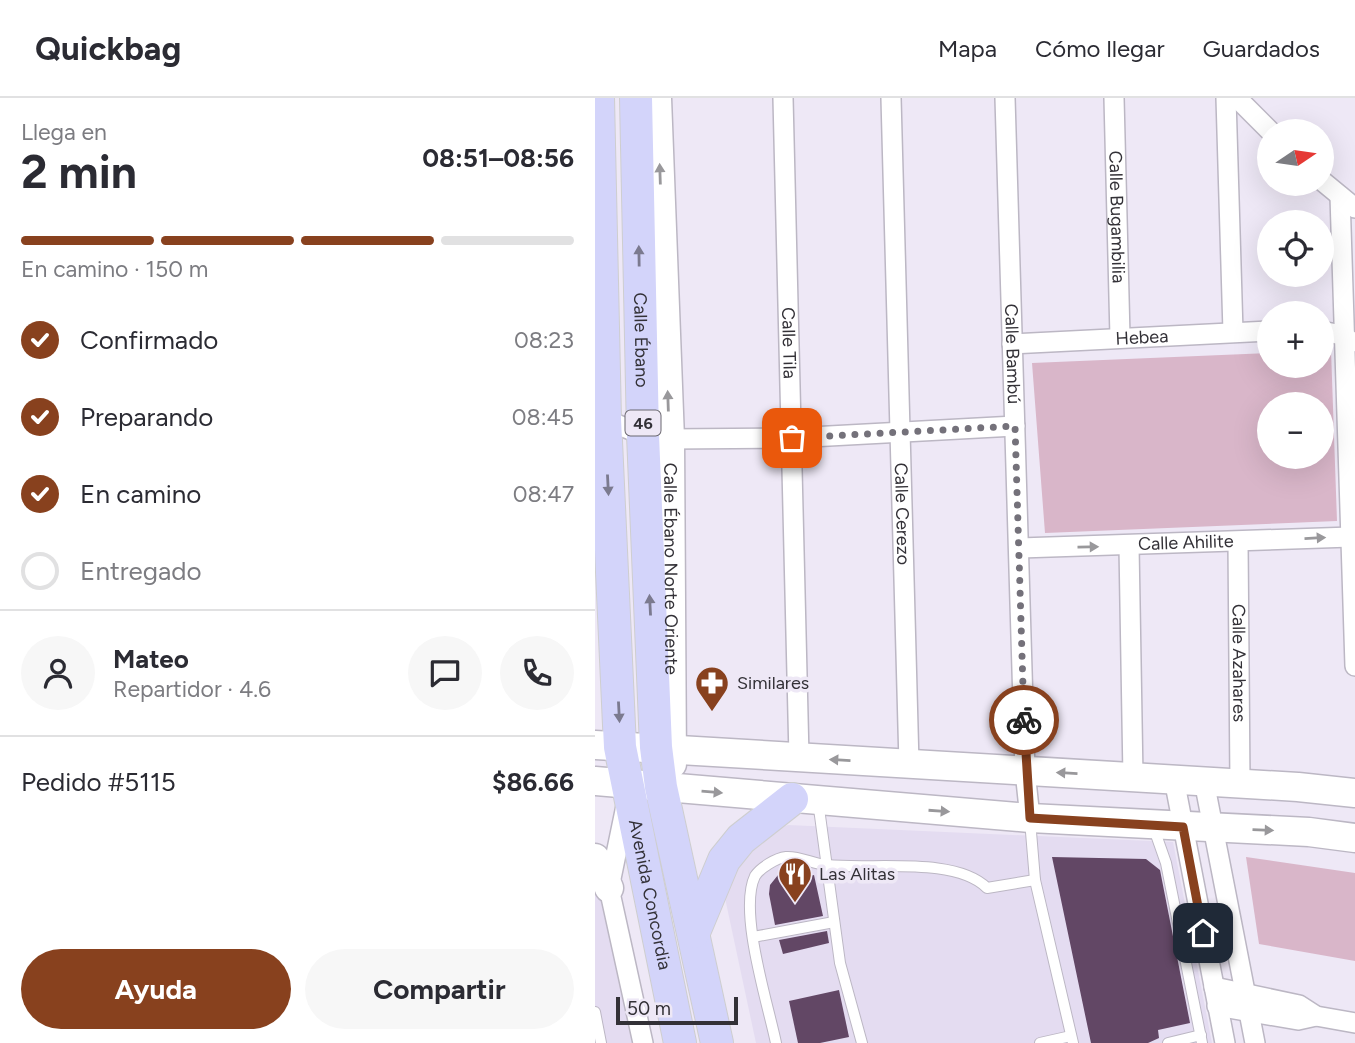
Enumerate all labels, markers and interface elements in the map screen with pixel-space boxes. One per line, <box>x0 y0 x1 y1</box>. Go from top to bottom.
text: Quickbag <box>35 29 181 68</box>
text: Mapa <box>938 34 997 63</box>
text: Cómo llegar <box>1035 34 1165 63</box>
text: Guardados <box>1203 34 1320 63</box>
text: Llega en <box>21 118 107 146</box>
north arrow <box>1257 119 1333 196</box>
map controls <box>1257 119 1334 469</box>
text: 08:51–08:56 <box>422 142 574 174</box>
text: 2 min <box>21 144 137 200</box>
street label: Calle Bugambilia <box>1104 150 1130 284</box>
one-way arrow <box>654 163 666 185</box>
button: locate <box>1257 210 1334 287</box>
one-way arrow <box>633 244 645 266</box>
text: En camino · 150 m <box>21 255 208 283</box>
street label: Calle Ébano <box>629 292 653 388</box>
button: + <box>1257 301 1334 378</box>
street label: Calle Bambú <box>1000 303 1025 404</box>
street label: Calle Tila <box>777 307 801 379</box>
icon: check <box>21 321 59 359</box>
text: Confirmado <box>80 324 218 356</box>
street label: Hebea <box>1115 325 1169 350</box>
text: 08:23 <box>514 326 574 354</box>
one-way arrow <box>663 390 674 412</box>
button: − <box>1257 392 1334 469</box>
icon: check <box>21 398 59 436</box>
text: Preparando <box>80 401 213 433</box>
text: 08:45 <box>512 403 574 431</box>
pin <box>762 408 822 468</box>
road number: 46 <box>625 410 661 436</box>
icon: bag <box>773 419 811 457</box>
street label: Calle Cerezo <box>890 462 915 565</box>
street label: Calle Ébano Norte Oriente <box>659 463 682 675</box>
one-way arrow <box>602 474 613 496</box>
icon: check <box>21 475 59 513</box>
text: En camino <box>80 478 201 510</box>
text: 08:47 <box>513 480 574 508</box>
street label: Calle Ahilite <box>1138 530 1234 555</box>
one-way arrow <box>1304 533 1326 544</box>
one-way arrow <box>1077 541 1099 553</box>
text: Entregado <box>80 555 202 587</box>
one-way arrow <box>644 594 655 616</box>
street label: Calle Azahares <box>1228 604 1250 722</box>
button: person <box>21 636 95 710</box>
button: chat <box>408 636 482 710</box>
button: phone <box>500 636 574 710</box>
text: Mateo <box>113 643 189 675</box>
pharmacy icon: Similares <box>693 664 731 713</box>
place label: Similares <box>737 672 809 694</box>
text: Repartidor · 4.6 <box>113 675 271 703</box>
courier <box>989 685 1059 755</box>
one-way arrow <box>613 701 624 723</box>
icon: bike <box>1005 701 1043 739</box>
one-way arrow <box>829 754 851 765</box>
text: Pedido #5115 <box>21 766 176 798</box>
text: $86.66 <box>492 766 574 798</box>
one-way arrow <box>1056 767 1078 778</box>
one-way arrow <box>701 786 723 797</box>
one-way arrow <box>928 805 950 816</box>
street label: Avenida Concordia <box>624 817 676 972</box>
one-way arrow <box>1253 825 1275 836</box>
restaurant icon: Las Alitas <box>776 855 814 904</box>
place label: Las Alitas <box>819 863 895 885</box>
pin <box>1173 903 1233 963</box>
icon: home <box>1184 914 1222 952</box>
button: Ayuda <box>21 949 291 1029</box>
button: Compartir <box>305 949 574 1029</box>
scale bar <box>616 994 739 1026</box>
text: 50 m <box>627 997 671 1020</box>

